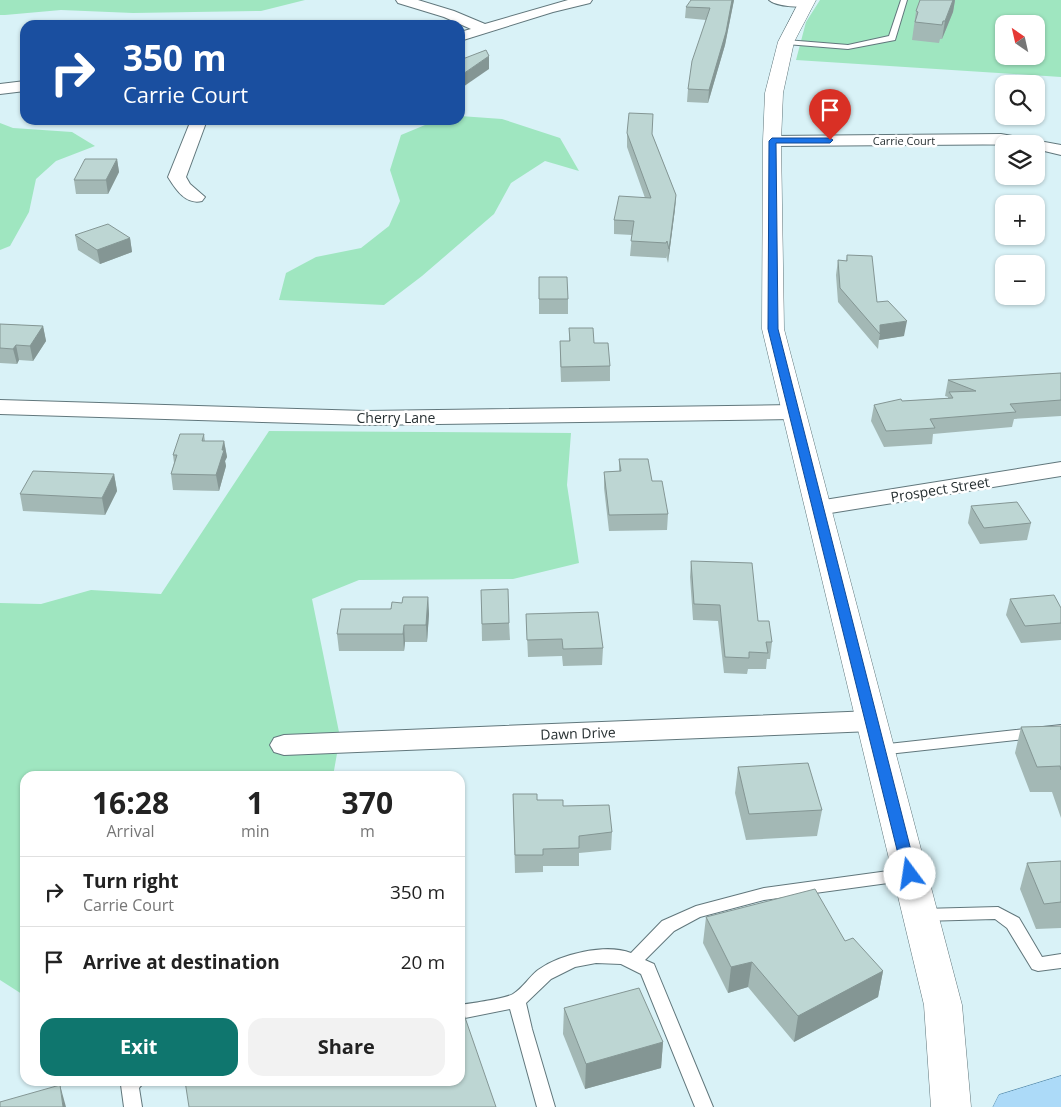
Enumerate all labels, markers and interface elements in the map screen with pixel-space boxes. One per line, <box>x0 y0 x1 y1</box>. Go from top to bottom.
north arrow <box>995 15 1045 65</box>
map controls <box>995 15 1045 305</box>
text: 350 m <box>123 34 227 81</box>
icon: right <box>40 40 105 105</box>
button: search <box>995 75 1045 125</box>
text: Carrie Court <box>123 79 248 109</box>
pin <box>809 89 851 140</box>
icon: arrive <box>816 96 844 124</box>
street label: Carrie Court <box>873 133 935 148</box>
button: layers <box>995 135 1045 185</box>
button: + <box>995 195 1045 245</box>
button: − <box>995 255 1045 305</box>
street label: Cherry Lane <box>357 408 436 427</box>
street label: Prospect Street <box>889 472 991 506</box>
street label: Dawn Drive <box>540 722 616 744</box>
text: 16:28 <box>92 782 169 823</box>
text: 1 <box>247 782 264 823</box>
text: 370 <box>342 782 393 823</box>
text: Arrival <box>106 820 155 842</box>
text: min <box>241 820 270 842</box>
text: m <box>360 820 375 842</box>
position arrow <box>883 847 935 899</box>
text: Turn right <box>83 868 178 894</box>
icon: right <box>40 878 68 906</box>
text: 350 m <box>390 879 445 905</box>
text: Carrie Court <box>83 894 174 916</box>
icon: arrive <box>40 948 68 976</box>
text: Arrive at destination <box>83 949 280 975</box>
text: 20 m <box>401 949 445 975</box>
button: Exit <box>40 1018 238 1076</box>
button: Share <box>248 1018 445 1076</box>

